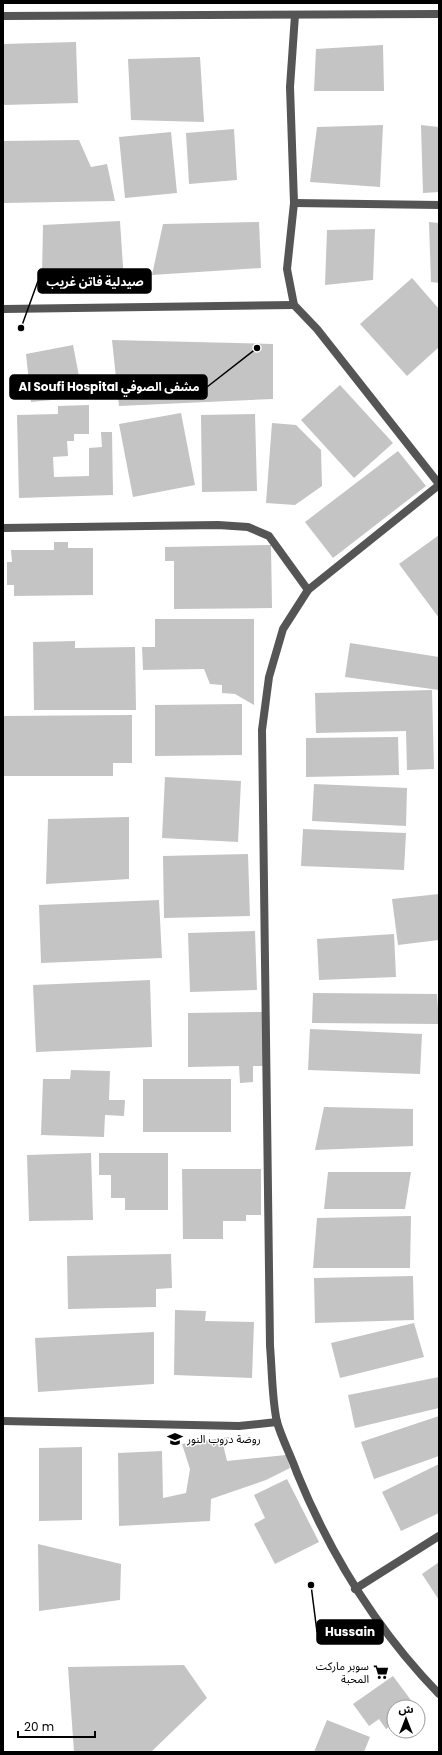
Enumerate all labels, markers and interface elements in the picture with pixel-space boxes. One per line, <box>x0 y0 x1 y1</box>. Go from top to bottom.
callout: صيدلية فاتن غريب <box>38 269 151 293</box>
text: صيدلية فاتن غريب <box>46 273 144 290</box>
callout: Al Soufi Hospital مشفى الصوفي <box>10 375 207 399</box>
text: Al Soufi Hospital مشفى الصوفي <box>19 378 199 397</box>
school or university icon: روضة دروب النور <box>166 1430 184 1448</box>
place label: روضة دروب النور <box>186 1431 261 1447</box>
callout: Hussain <box>317 1620 383 1644</box>
text: Hussain <box>325 1623 375 1640</box>
place label: سوبر ماركت المحبة <box>316 1658 369 1687</box>
supermarket icon: سوبر ماركت المحبة <box>372 1663 390 1681</box>
north arrow <box>386 1699 426 1739</box>
text: ش <box>398 1701 414 1717</box>
scale bar <box>18 1713 95 1739</box>
text: 20 m <box>24 1718 54 1735</box>

